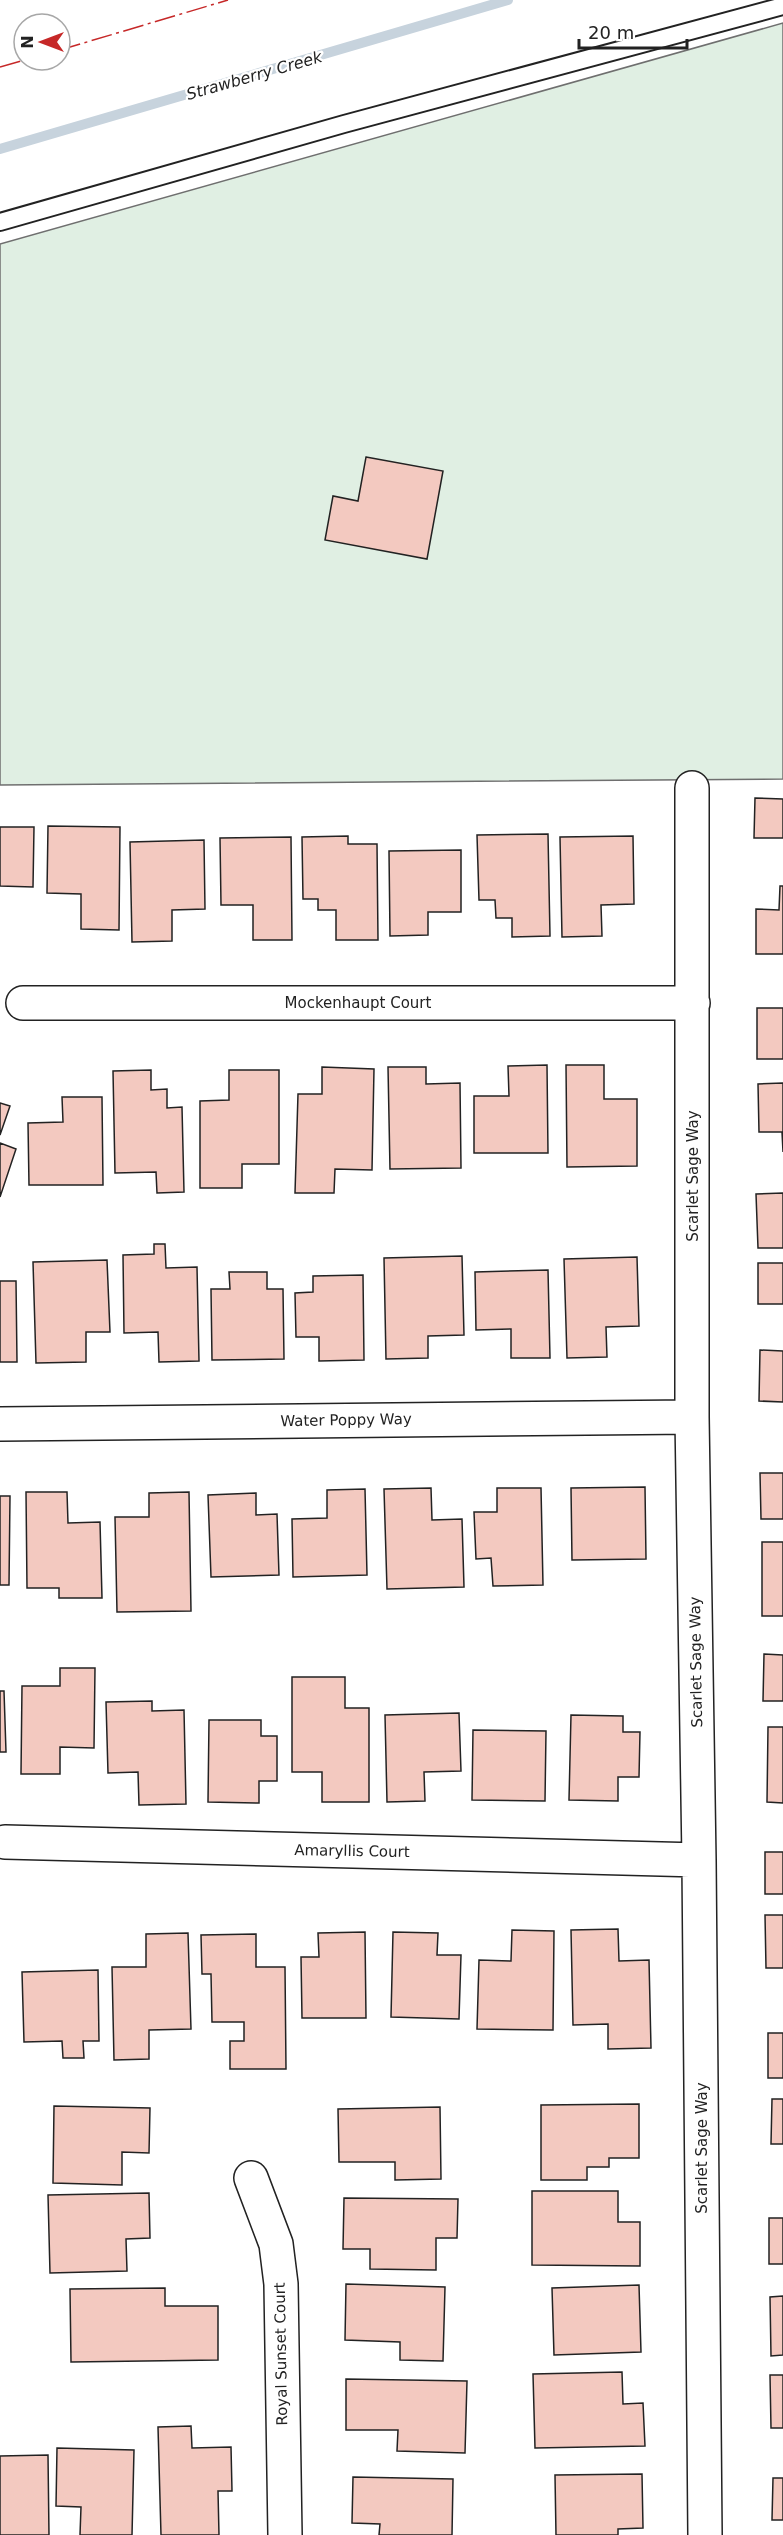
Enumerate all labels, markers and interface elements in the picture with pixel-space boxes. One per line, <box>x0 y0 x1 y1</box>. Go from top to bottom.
north arrow <box>12 12 72 72</box>
scale bar <box>579 12 687 50</box>
text: 20 m <box>588 22 634 43</box>
text: N <box>18 35 37 49</box>
water label: Strawberry Creek <box>184 47 325 104</box>
street label: Mockenhaupt Court <box>285 994 432 1012</box>
street label: Scarlet Sage Way <box>684 1110 702 1242</box>
street label: Water Poppy Way <box>280 1410 412 1430</box>
street label: Scarlet Sage Way <box>686 1596 706 1728</box>
street label: Amaryllis Court <box>294 1841 410 1861</box>
street label: Scarlet Sage Way <box>693 2082 711 2214</box>
street label: Royal Sunset Court <box>271 2282 291 2426</box>

